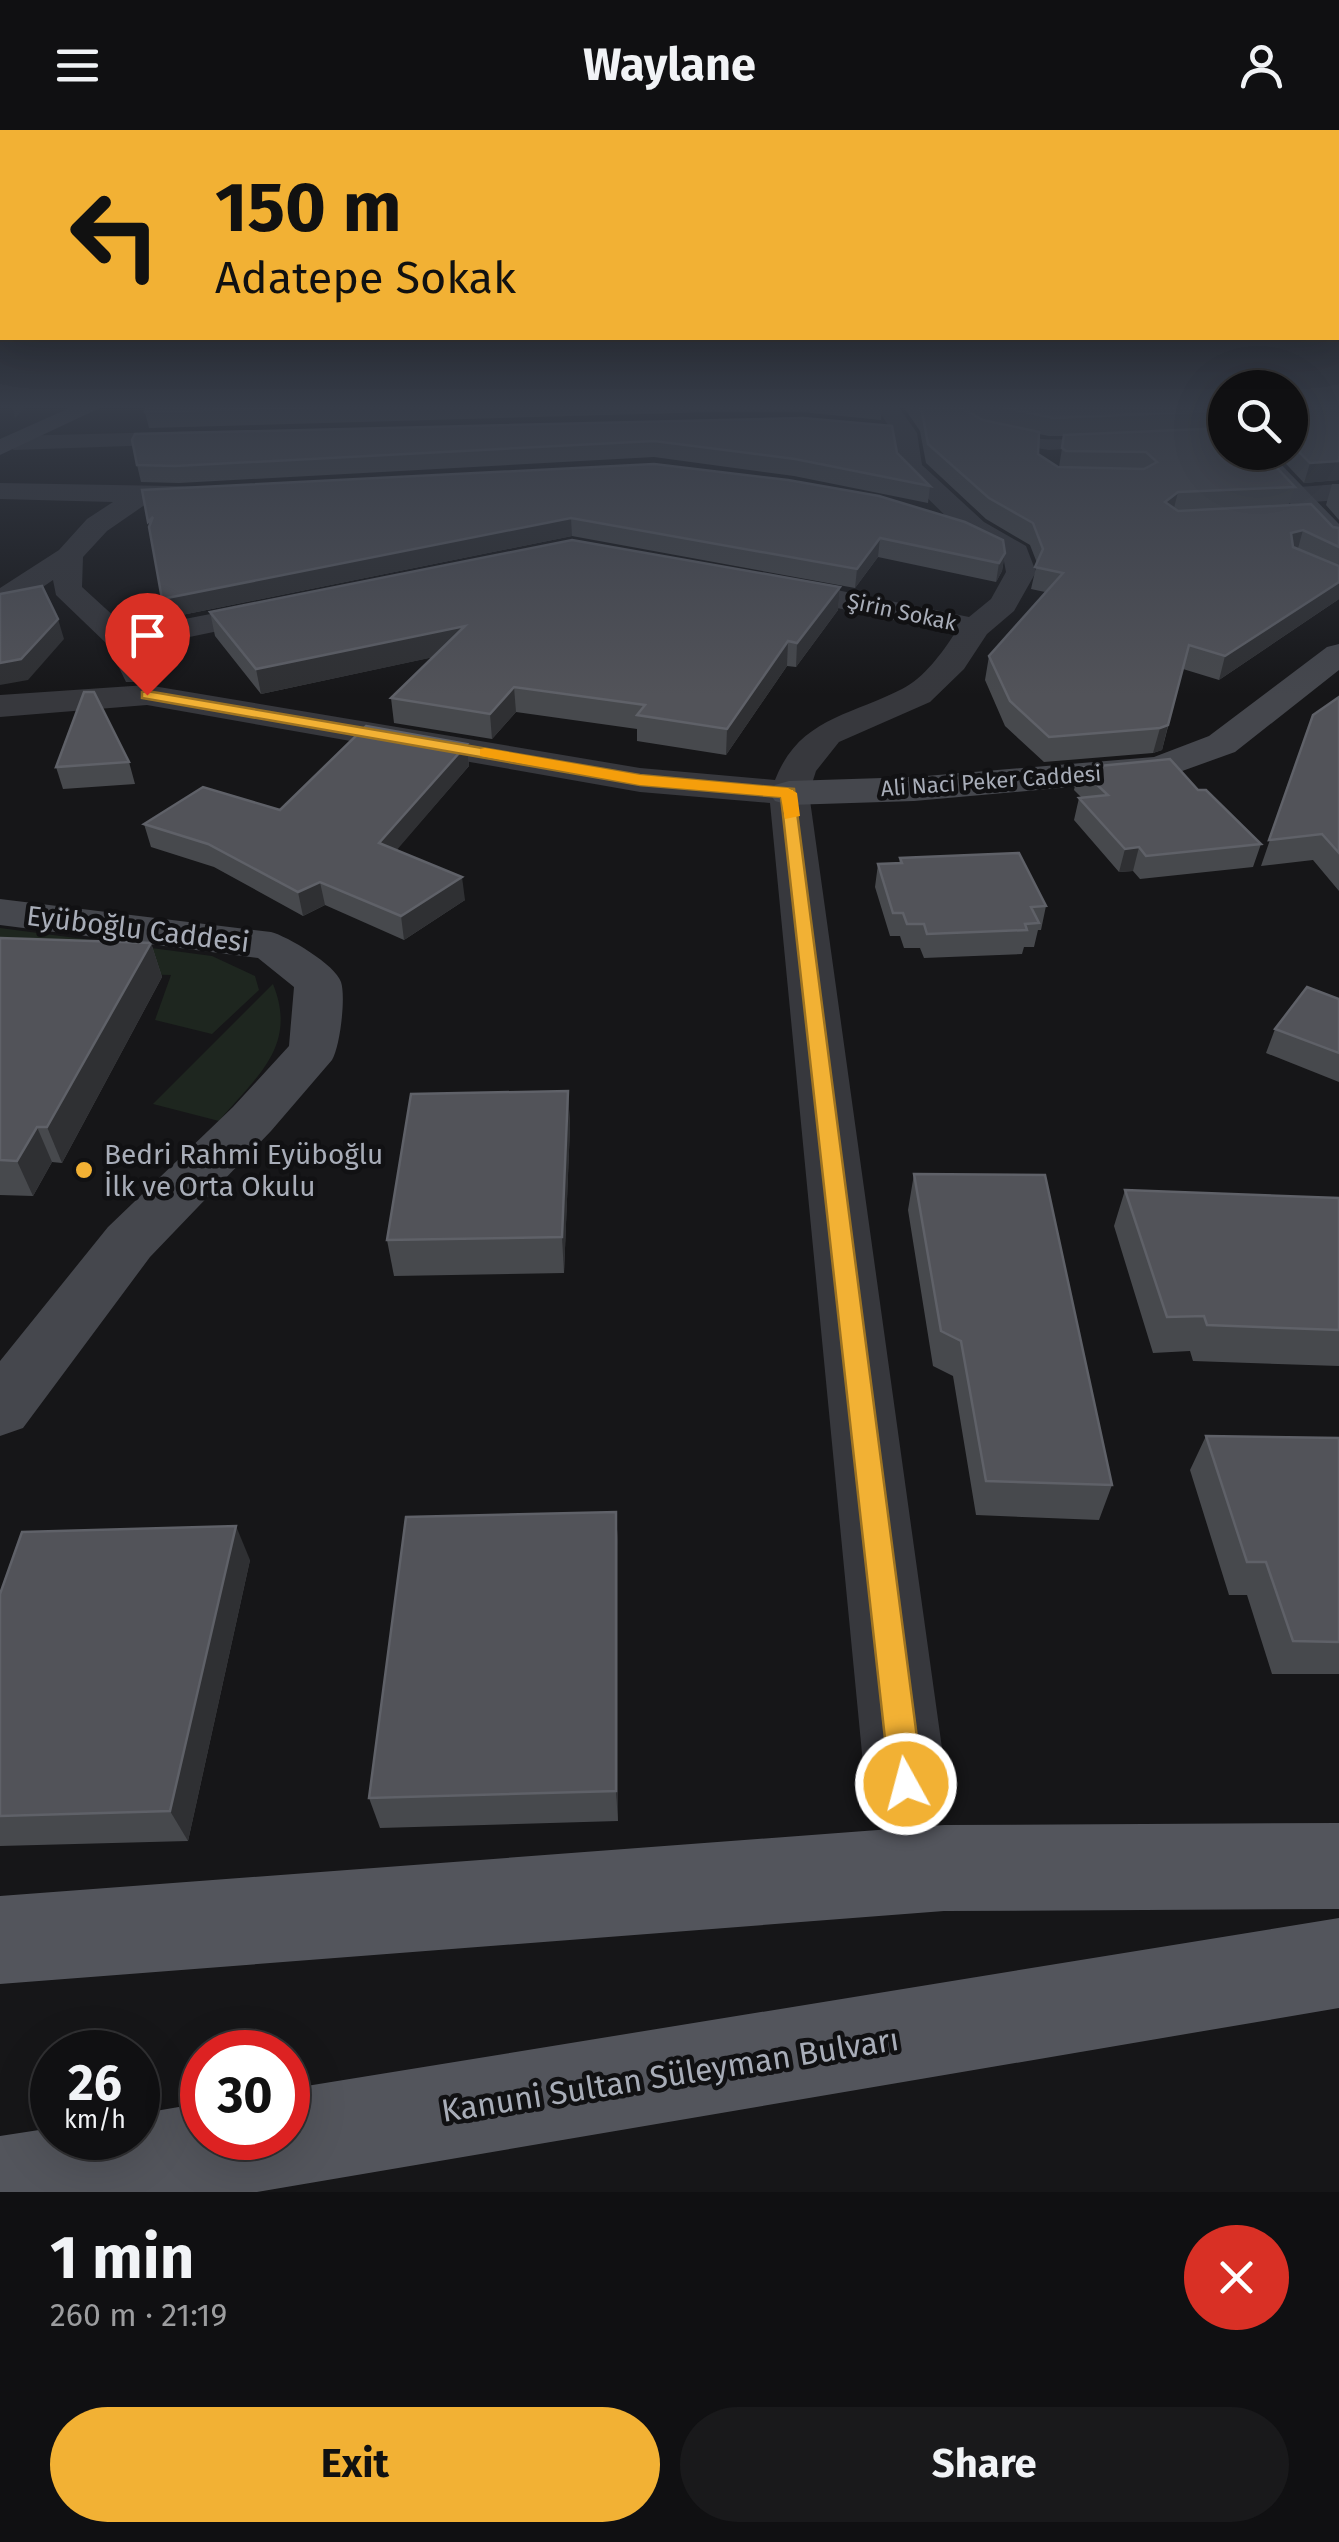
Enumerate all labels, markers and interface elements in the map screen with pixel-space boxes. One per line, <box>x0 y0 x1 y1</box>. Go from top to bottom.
icon: menu <box>50 38 105 93</box>
text: Waylane <box>583 38 756 92</box>
icon: person <box>1234 38 1289 93</box>
text: 150 m <box>215 166 402 250</box>
icon: left <box>50 170 180 300</box>
text: Adatepe Sokak <box>215 251 516 305</box>
map controls <box>1208 370 1308 470</box>
button: search <box>1208 370 1308 470</box>
street label: Şirin Sokak <box>845 587 960 637</box>
pin <box>105 593 190 696</box>
icon: arrive <box>120 608 175 663</box>
street label: Ali Naci Peker Caddesi <box>880 760 1102 802</box>
street label: Eyüboğlu Caddesi <box>25 899 251 959</box>
place label: Bedri Rahmi Eyüboğlu İlk ve Orta Okulu <box>104 1138 383 1203</box>
marker: Bedri Rahmi Eyüboğlu İlk ve Orta Okulu <box>73 1159 95 1181</box>
position arrow <box>854 1732 958 1836</box>
street label: Kanuni Sultan Süleyman Bulvarı <box>439 2020 901 2130</box>
speed limit sign: 30 <box>180 2030 310 2160</box>
text: 26 <box>68 2053 122 2113</box>
text: km/h <box>64 2105 126 2135</box>
text: 1 min <box>50 2222 194 2294</box>
button: close <box>1184 2225 1289 2330</box>
text: 260 m · 21:19 <box>50 2296 227 2334</box>
button: Exit <box>50 2407 660 2522</box>
button: Share <box>680 2407 1289 2522</box>

